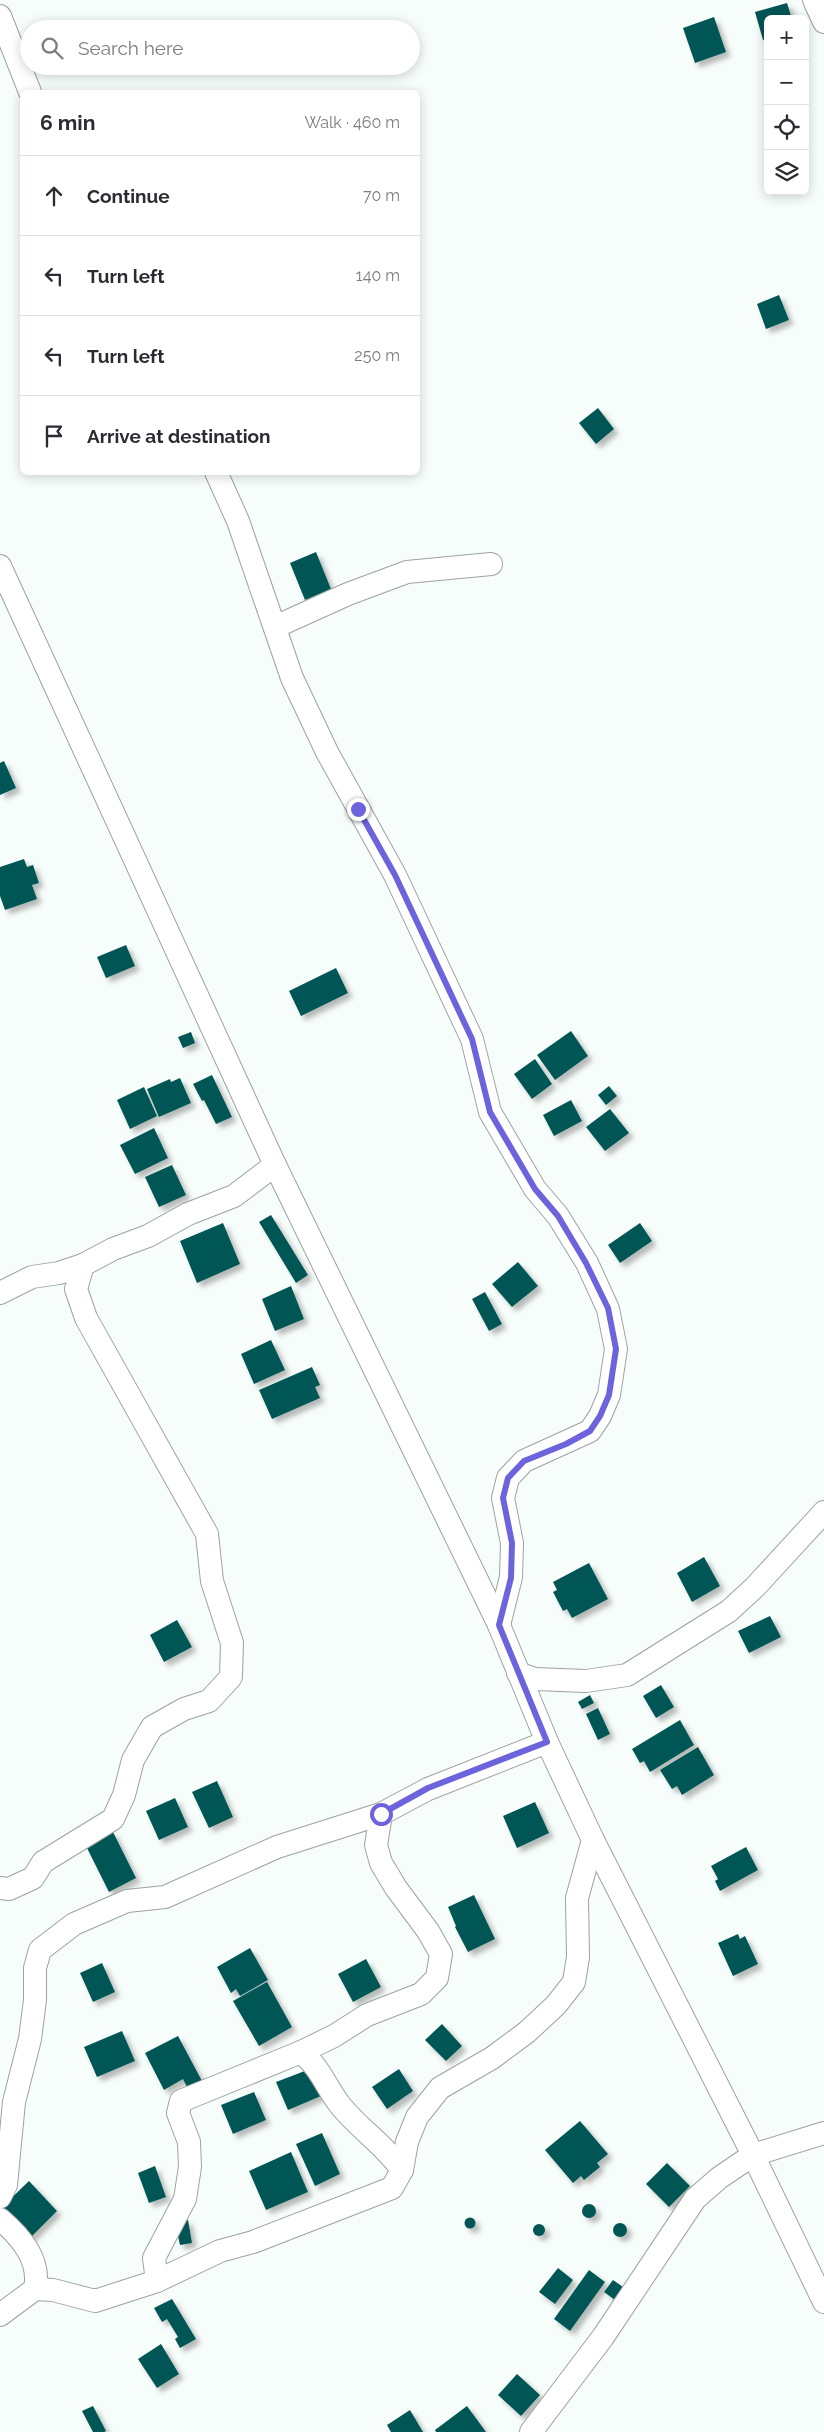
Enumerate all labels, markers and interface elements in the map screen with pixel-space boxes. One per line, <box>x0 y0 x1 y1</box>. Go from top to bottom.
map controls <box>764 15 809 195</box>
button: + <box>764 15 809 60</box>
search box <box>20 20 420 75</box>
icon: search <box>38 34 66 62</box>
text: Search here <box>78 37 184 59</box>
button: − <box>764 60 809 105</box>
button: locate <box>764 105 809 150</box>
text: 6 min <box>40 110 95 135</box>
text: Walk · 460 m <box>304 113 400 132</box>
button: layers <box>764 150 809 195</box>
icon: ahead <box>40 182 68 210</box>
text: Continue <box>87 185 170 207</box>
text: 70 m <box>363 186 400 205</box>
icon: left <box>40 262 68 290</box>
text: Turn left <box>87 265 164 287</box>
text: 140 m <box>356 266 400 285</box>
icon: left <box>40 342 68 370</box>
text: Turn left <box>87 345 164 367</box>
text: 250 m <box>354 346 400 365</box>
icon: arrive <box>40 422 68 450</box>
text: Arrive at destination <box>87 425 271 447</box>
route end <box>347 798 370 821</box>
route start <box>370 1803 393 1826</box>

